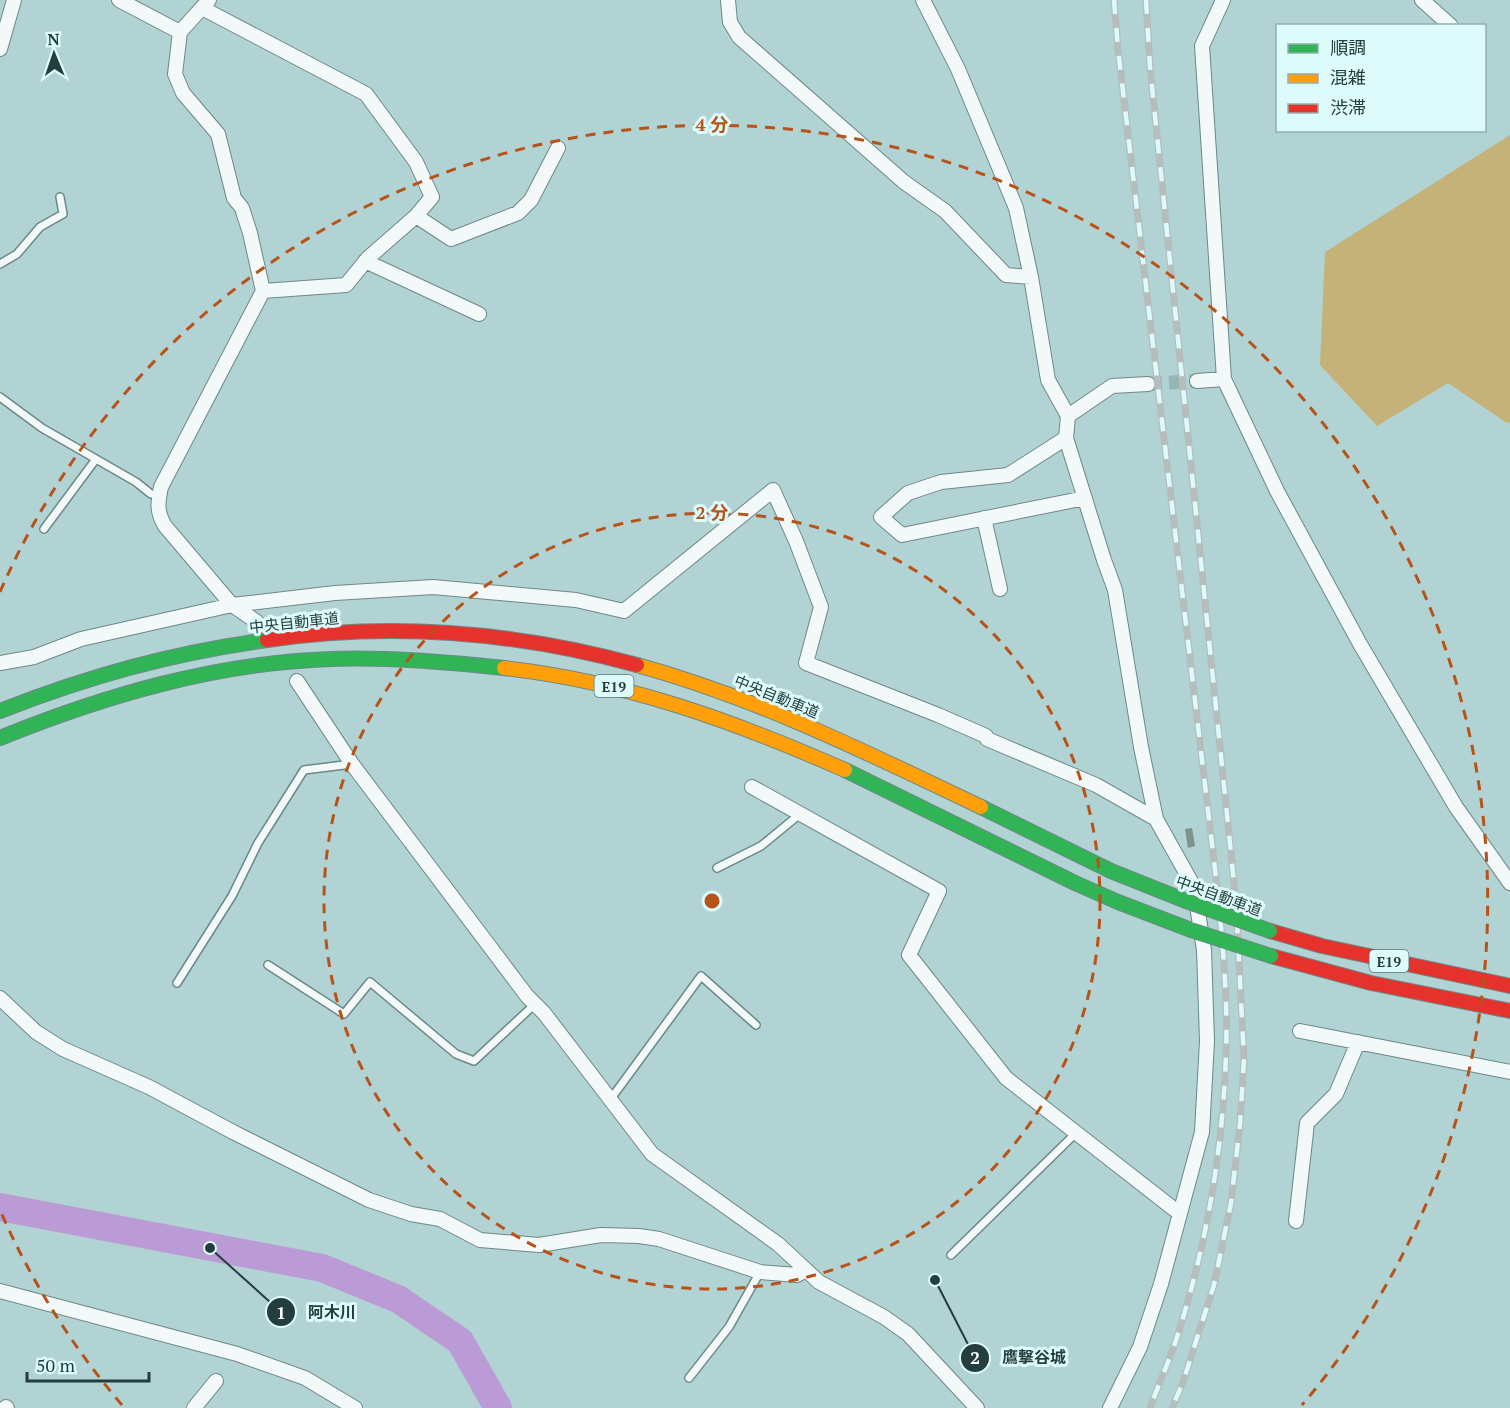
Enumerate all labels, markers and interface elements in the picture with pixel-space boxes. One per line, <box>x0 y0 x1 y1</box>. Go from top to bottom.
north arrow <box>24 24 84 84</box>
legend <box>1276 24 1486 132</box>
text: N <box>47 28 60 50</box>
text: 順調 <box>1330 35 1366 59</box>
text: 混雑 <box>1330 65 1366 89</box>
text: 渋滞 <box>1330 95 1366 119</box>
text: 4 分 <box>695 112 729 136</box>
text: 2 分 <box>695 500 729 524</box>
street label: 中央自動車道 <box>248 607 340 637</box>
street label: 中央自動車道 <box>732 670 822 722</box>
road number: E19 <box>594 675 634 697</box>
street label: 中央自動車道 <box>1173 870 1265 920</box>
centre of rings <box>702 891 722 911</box>
road number: E19 <box>1370 950 1408 972</box>
callout: 阿木川 <box>266 1295 368 1329</box>
text: 1 <box>276 1300 286 1324</box>
text: 阿木川 <box>308 1301 356 1323</box>
callout: 鷹撃谷城 <box>960 1341 1078 1375</box>
scale bar <box>27 1345 148 1383</box>
text: 2 <box>970 1345 980 1369</box>
text: 鷹撃谷城 <box>1002 1346 1066 1368</box>
text: 50 m <box>36 1353 76 1377</box>

